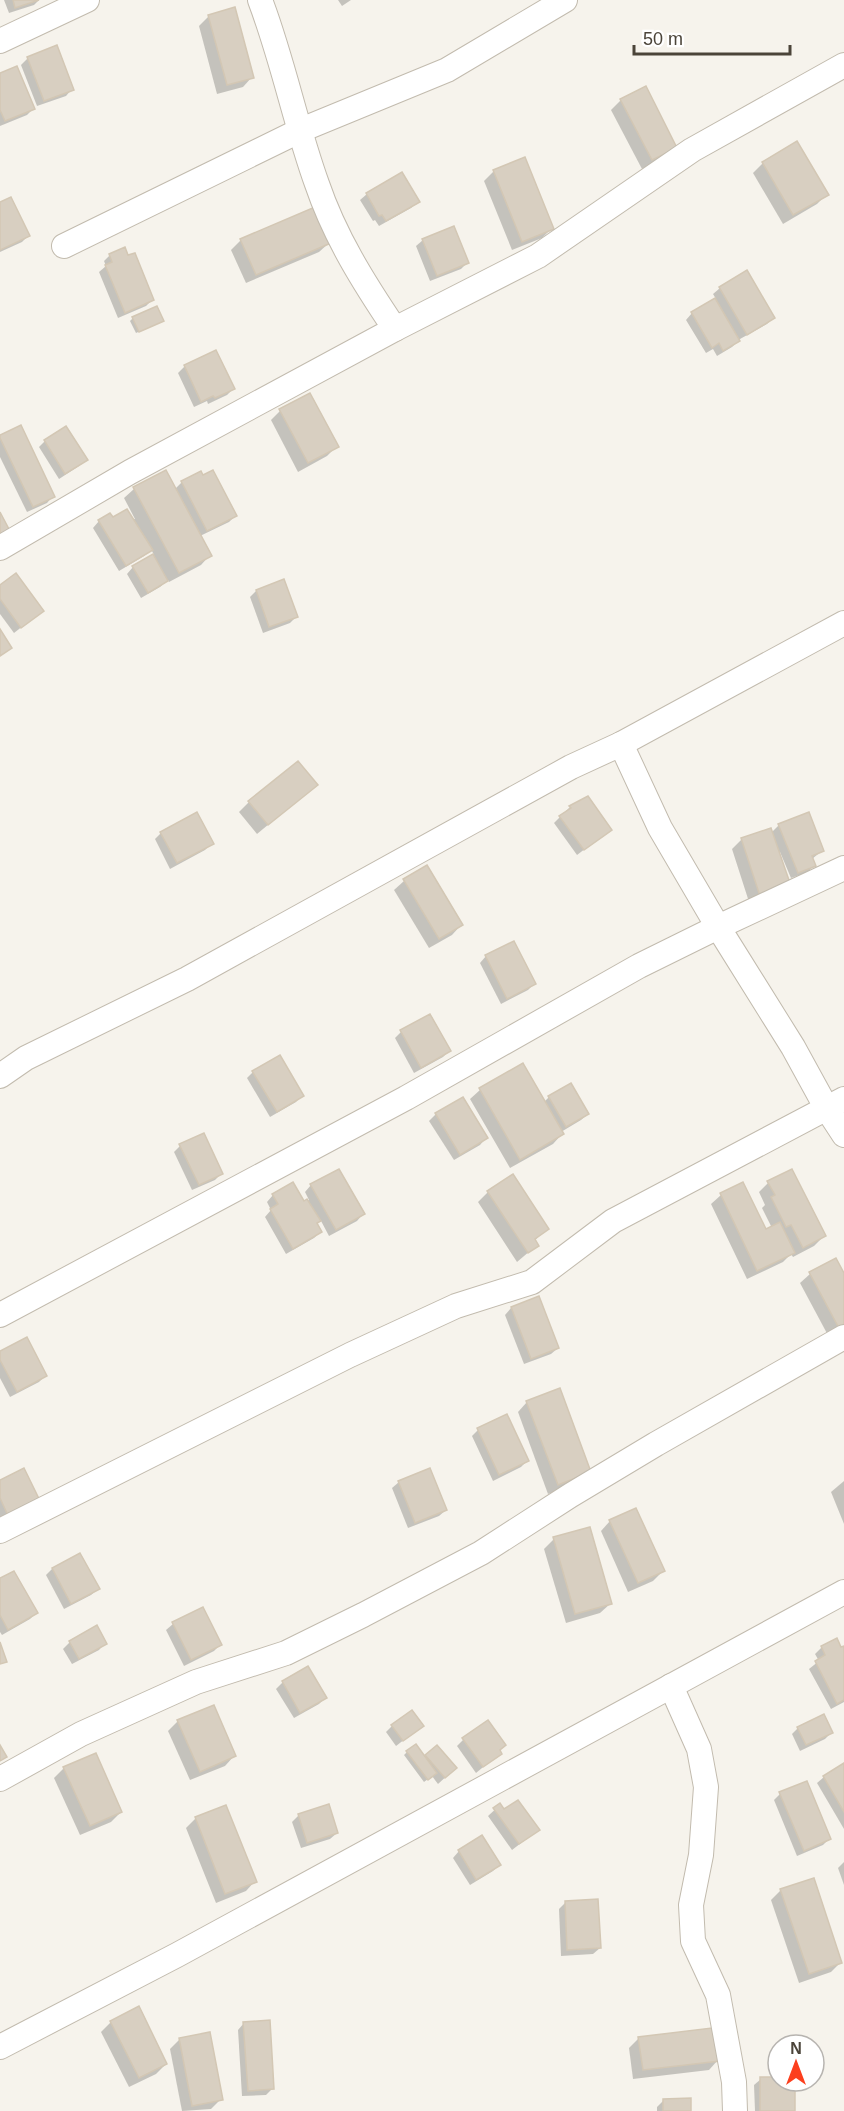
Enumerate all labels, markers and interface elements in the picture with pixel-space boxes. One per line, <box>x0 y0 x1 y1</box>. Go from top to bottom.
scale bar <box>634 18 790 56</box>
text: 50 m <box>643 29 683 49</box>
north arrow <box>766 2033 826 2093</box>
text: N <box>790 2040 802 2057</box>

